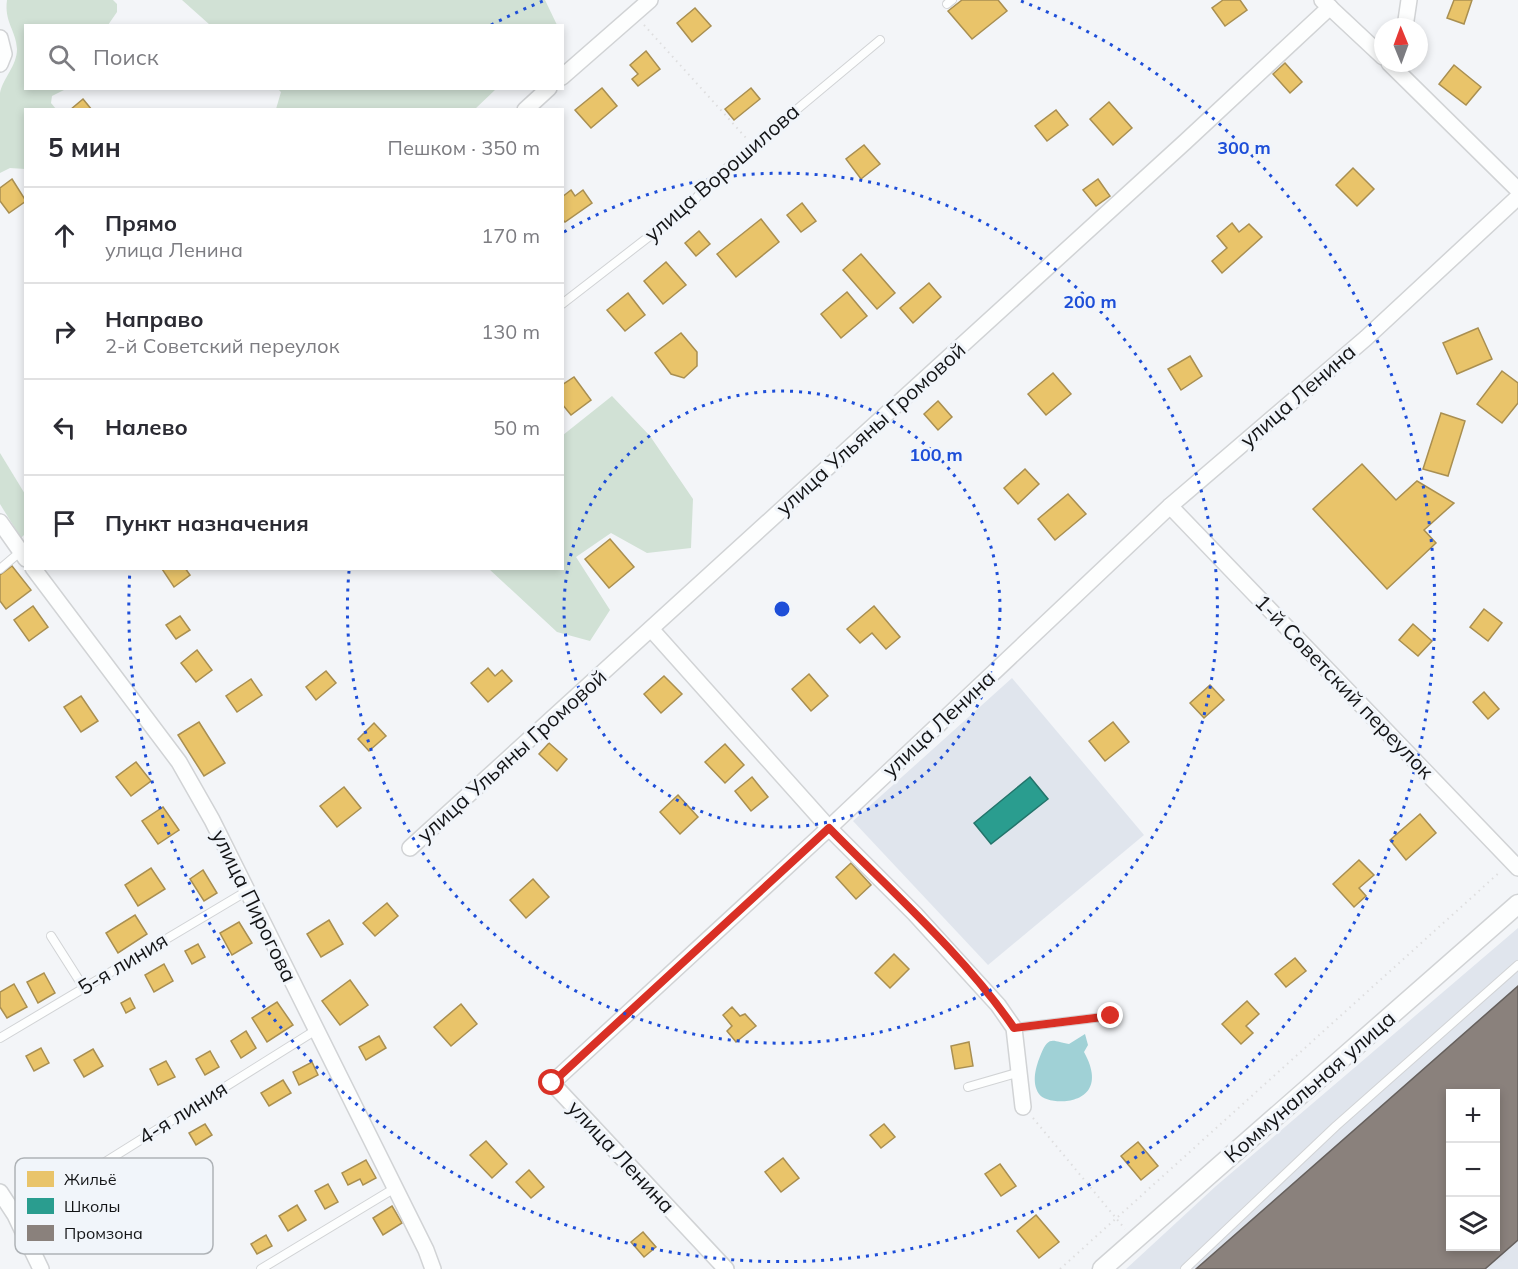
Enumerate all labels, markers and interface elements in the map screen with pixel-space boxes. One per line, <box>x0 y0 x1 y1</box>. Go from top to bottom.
north arrow <box>1374 18 1428 72</box>
search box <box>24 24 564 90</box>
icon: search <box>45 41 78 74</box>
text: Поиск <box>93 43 159 71</box>
street label: улица Ворошилова <box>639 98 804 247</box>
text: 5 мин <box>48 131 121 164</box>
text: Пешком · 350 m <box>388 135 540 160</box>
text: 300 m <box>1217 136 1271 159</box>
text: Прямо <box>105 209 177 237</box>
icon: ahead <box>48 219 81 252</box>
text: 170 m <box>481 223 540 248</box>
text: улица Ленина <box>105 237 243 262</box>
text: 200 m <box>1063 290 1117 313</box>
text: Направо <box>105 305 203 333</box>
icon: right <box>48 315 81 348</box>
text: 130 m <box>481 319 540 344</box>
text: 2-й Советский переулок <box>105 333 339 358</box>
street label: улица Ульяны Громовой <box>770 336 970 520</box>
street label: улица Ленина <box>1234 338 1360 453</box>
icon: left <box>48 411 81 444</box>
text: Налево <box>105 413 188 441</box>
text: 50 m <box>493 415 540 440</box>
text: 100 m <box>909 443 963 466</box>
icon: arrive <box>48 507 81 540</box>
text: Пункт назначения <box>105 509 309 537</box>
street label: 1-й Советский переулок <box>1250 589 1440 784</box>
centre of rings <box>772 599 792 619</box>
street label: улица Ульяны Громовой <box>411 663 611 847</box>
street label: улица Ленина <box>877 664 1000 782</box>
street label: улица Пирогова <box>207 825 303 986</box>
street label: 5-я линия <box>73 926 172 1000</box>
route end <box>1097 1002 1123 1028</box>
street label: Коммунальная улица <box>1218 1005 1400 1168</box>
route start <box>538 1069 564 1095</box>
street label: 4-я линия <box>133 1075 232 1150</box>
map controls <box>1446 1089 1500 1251</box>
button: + <box>1446 1089 1500 1143</box>
street label: улица Ленина <box>563 1095 681 1218</box>
button: − <box>1446 1143 1500 1197</box>
legend <box>15 1158 213 1254</box>
text: Жильё <box>64 1169 117 1189</box>
text: Школы <box>64 1196 120 1216</box>
button: layers <box>1446 1197 1500 1251</box>
text: Промзона <box>64 1223 143 1243</box>

